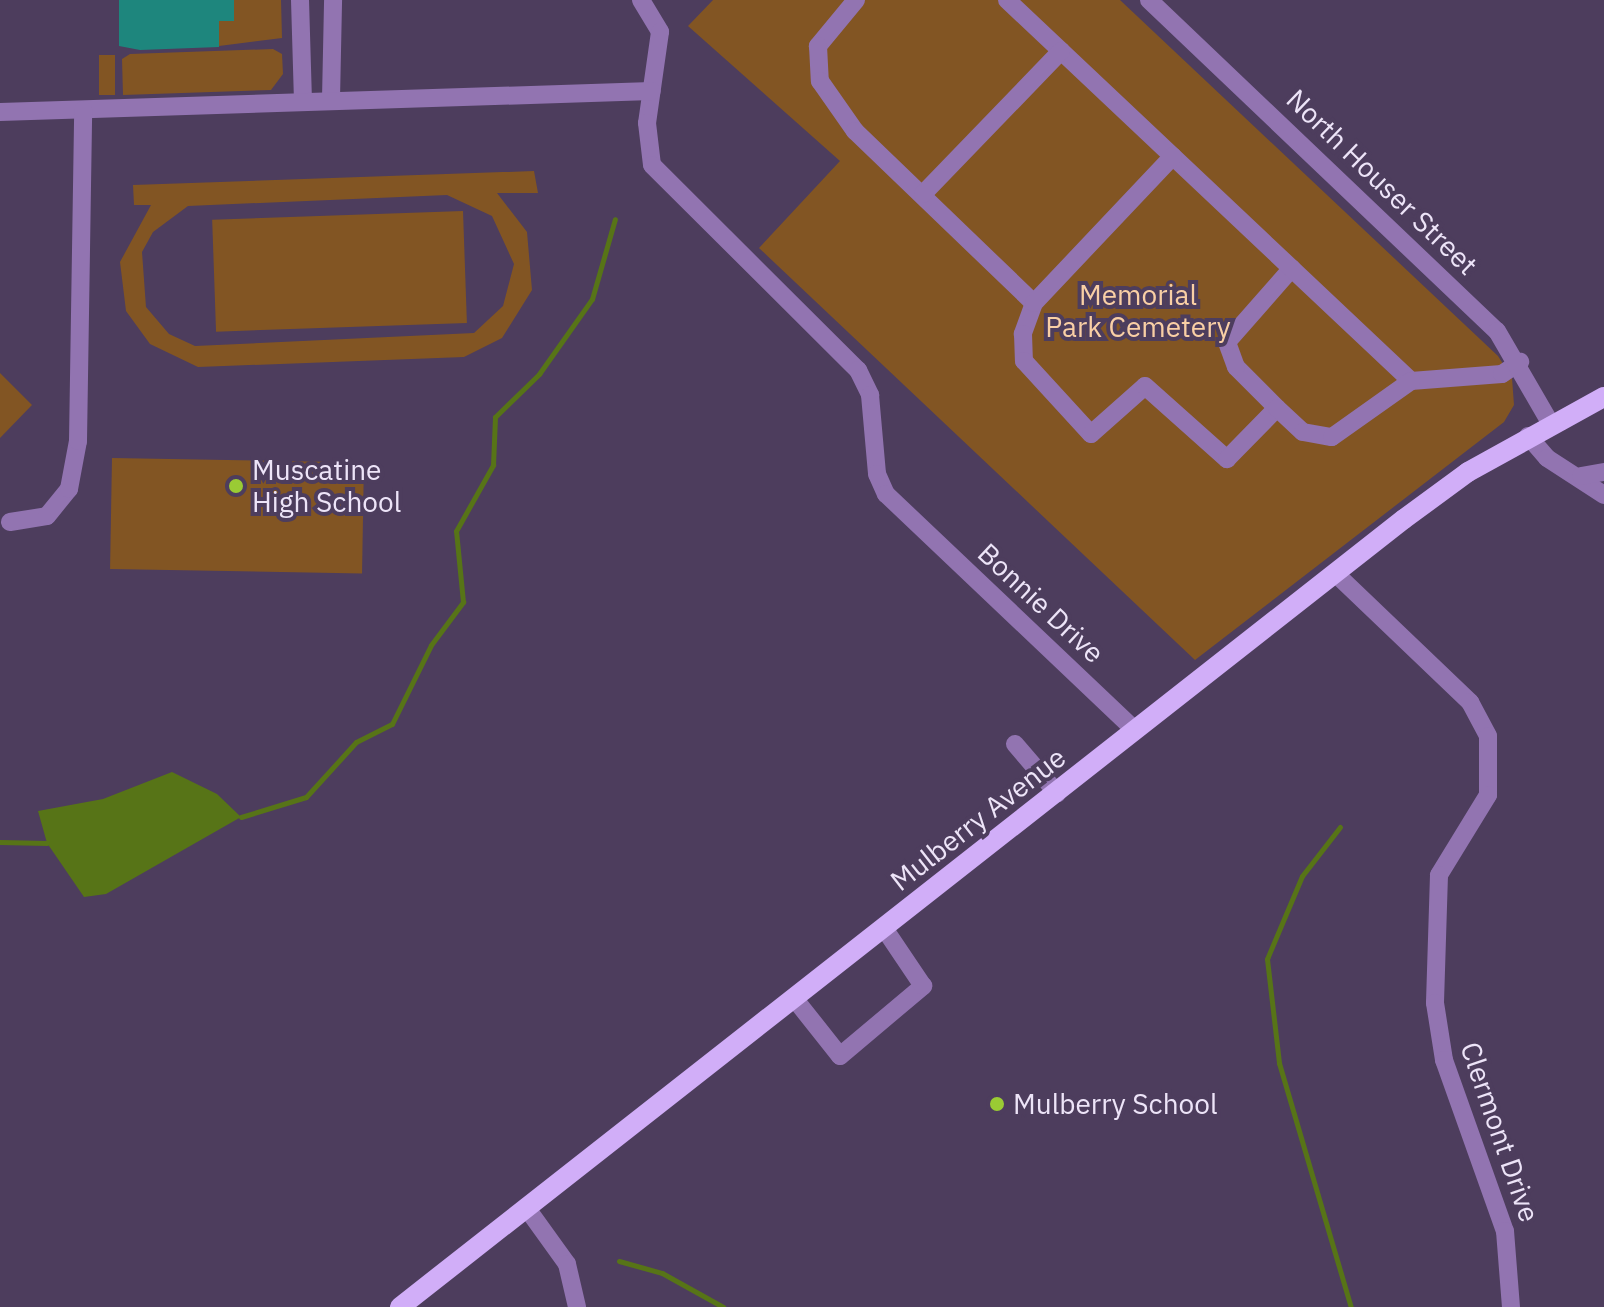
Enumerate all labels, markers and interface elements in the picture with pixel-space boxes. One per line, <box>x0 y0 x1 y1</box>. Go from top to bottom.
street label: North Houser Street <box>1280 82 1484 282</box>
park label: Memorial Park Cemetery <box>1045 278 1231 344</box>
place label: Muscatine High School <box>252 453 401 519</box>
marker: Muscatine High School <box>227 477 245 495</box>
street label: Bonnie Drive <box>971 536 1111 670</box>
street label: Mulberry Avenue <box>884 740 1072 898</box>
street label: Clermont Drive <box>1453 1038 1547 1226</box>
place label: Mulberry School <box>1013 1087 1218 1121</box>
marker: Mulberry School <box>988 1095 1006 1113</box>

